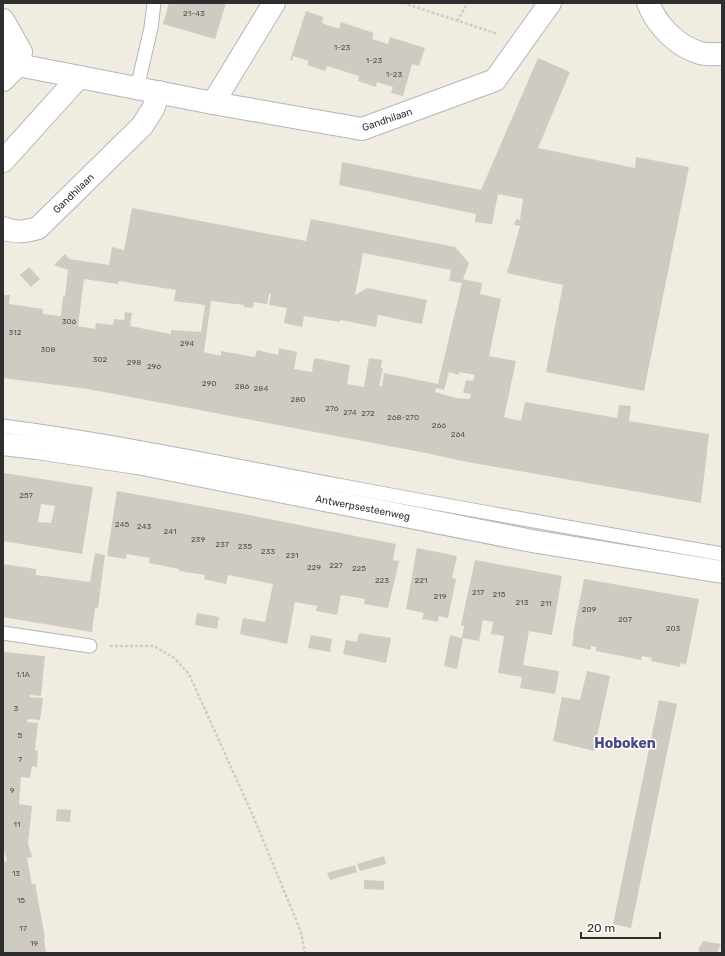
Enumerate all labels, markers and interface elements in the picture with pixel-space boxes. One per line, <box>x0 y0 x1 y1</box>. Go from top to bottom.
house number: 21-43 <box>183 9 205 18</box>
house number: 1-23 <box>334 43 350 52</box>
house number: 1-23 <box>366 56 382 65</box>
house number: 1-23 <box>386 70 402 79</box>
street label: Gandhilaan <box>361 106 414 134</box>
street label: Gandhilaan <box>51 171 97 216</box>
house number: 306 <box>62 317 77 326</box>
house number: 312 <box>9 328 22 337</box>
house number: 294 <box>180 339 194 348</box>
house number: 308 <box>41 345 55 354</box>
house number: 302 <box>93 355 108 364</box>
house number: 298 <box>127 358 141 367</box>
house number: 296 <box>147 362 161 371</box>
house number: 290 <box>202 379 216 388</box>
house number: 286 <box>235 382 249 391</box>
house number: 284 <box>254 384 268 393</box>
house number: 280 <box>291 395 305 404</box>
house number: 276 <box>325 404 339 413</box>
house number: 274 <box>343 408 357 417</box>
house number: 272 <box>361 409 375 418</box>
house number: 268-270 <box>387 413 419 422</box>
house number: 266 <box>432 421 446 430</box>
house number: 264 <box>451 430 465 439</box>
house number: 257 <box>19 491 33 500</box>
street label: Antwerpsesteenweg <box>314 493 411 523</box>
house number: 245 <box>115 520 129 529</box>
house number: 243 <box>137 522 151 531</box>
house number: 241 <box>164 527 176 536</box>
house number: 239 <box>191 535 205 544</box>
house number: 237 <box>215 540 229 549</box>
house number: 235 <box>238 542 252 551</box>
house number: 233 <box>261 547 275 556</box>
house number: 231 <box>286 551 298 560</box>
house number: 227 <box>329 561 343 570</box>
house number: 229 <box>307 563 321 572</box>
house number: 225 <box>352 564 366 573</box>
house number: 223 <box>375 576 389 585</box>
house number: 221 <box>415 576 427 585</box>
house number: 217 <box>472 588 484 597</box>
house number: 215 <box>493 590 506 599</box>
house number: 219 <box>434 592 447 601</box>
house number: 213 <box>516 598 529 607</box>
house number: 211 <box>540 599 552 608</box>
house number: 209 <box>582 605 597 614</box>
house number: 207 <box>618 615 632 624</box>
house number: 203 <box>666 624 680 633</box>
house number: 1,1A <box>16 670 30 679</box>
house number: 3 <box>14 704 19 713</box>
house number: 5 <box>18 731 23 740</box>
district label: Hoboken <box>594 735 656 752</box>
house number: 7 <box>18 755 22 764</box>
house number: 9 <box>10 786 15 795</box>
house number: 11 <box>14 820 20 829</box>
house number: 13 <box>12 869 20 878</box>
house number: 15 <box>17 896 25 905</box>
scale bar <box>581 914 660 940</box>
text: 20 m <box>587 921 615 935</box>
house number: 17 <box>19 924 27 933</box>
house number: 19 <box>30 939 38 948</box>

